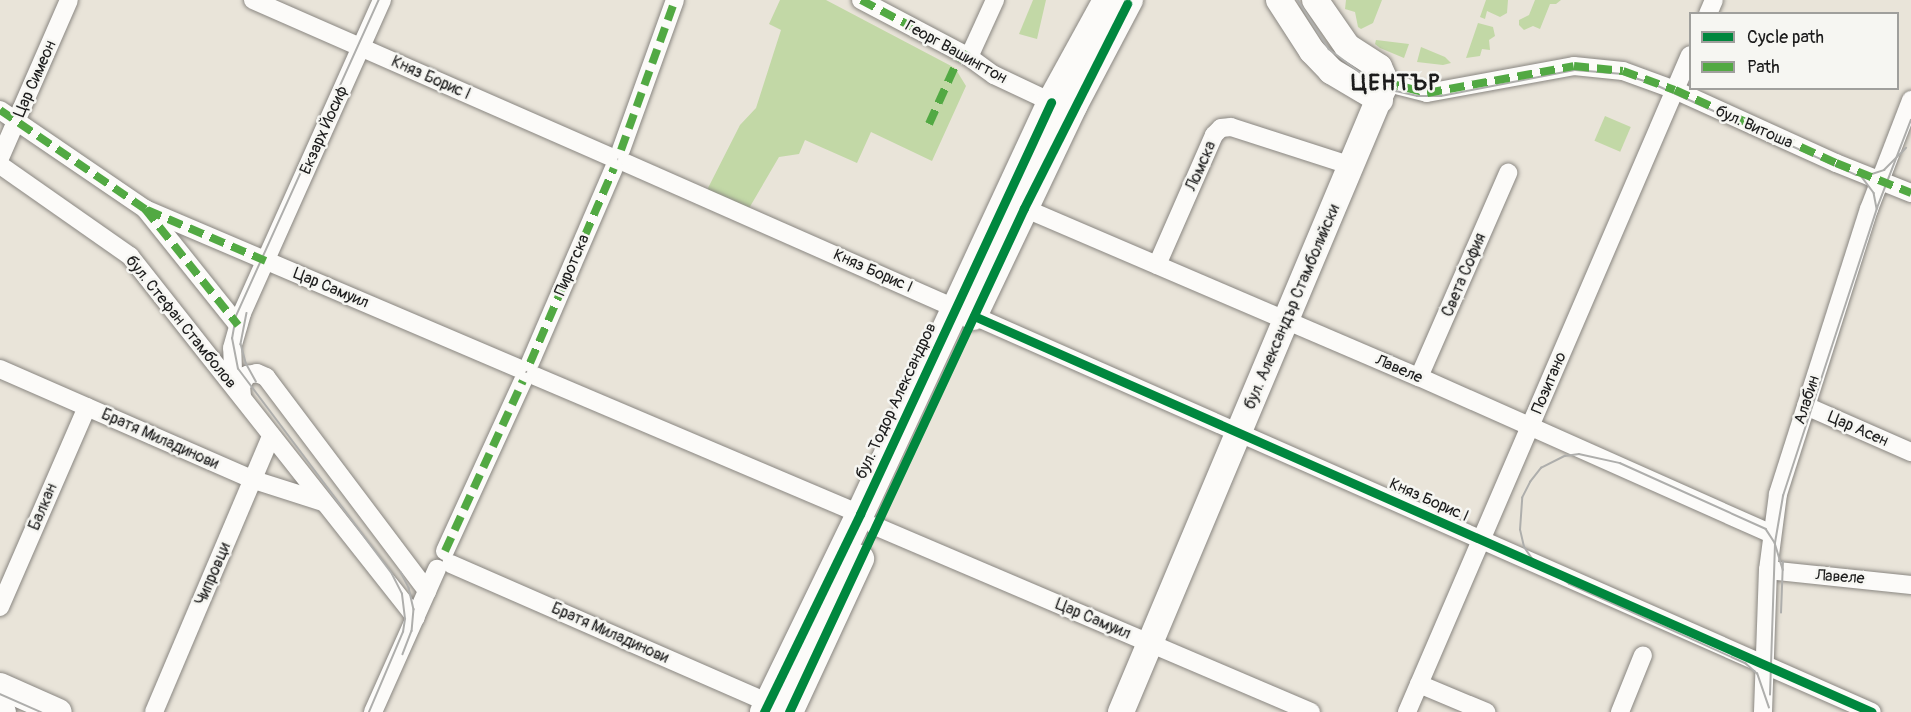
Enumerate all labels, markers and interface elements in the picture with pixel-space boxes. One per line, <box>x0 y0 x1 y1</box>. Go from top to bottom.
legend <box>1689 12 1899 90</box>
street label: Георг Вашингтон <box>902 16 1010 88</box>
text: Cycle path <box>1747 26 1824 49</box>
street label: Цар Симеон <box>10 38 60 120</box>
street label: Княз Борис I <box>388 52 474 104</box>
text: Path <box>1747 56 1780 79</box>
district label: ЦЕНТЪР <box>1351 71 1441 97</box>
street label: Екзарх Йосиф <box>296 82 352 178</box>
street label: бул. Витоша <box>1712 101 1796 153</box>
street label: Ломска <box>1182 138 1220 194</box>
street label: бул. Александър Стамболийски <box>1240 202 1344 412</box>
street label: Света София <box>1438 230 1490 320</box>
street label: Пиротска <box>551 231 593 299</box>
street label: Княз Борис I <box>830 245 916 297</box>
street label: бул. Стефан Стамболов <box>121 251 241 393</box>
street label: Цар Самуил <box>290 264 372 312</box>
street label: бул. Тодор Александров <box>851 320 941 482</box>
street label: Позитано <box>1527 349 1571 417</box>
street label: Лавеле <box>1373 351 1425 387</box>
street label: Алабин <box>1790 373 1824 427</box>
street label: Братя Миладинови <box>98 405 222 473</box>
street label: Цар Асен <box>1825 407 1891 451</box>
street label: Княз Борис I <box>1386 474 1472 526</box>
street label: Балкан <box>25 481 61 533</box>
street label: Чипровци <box>191 540 235 608</box>
street label: Лавеле <box>1815 566 1865 588</box>
street label: Цар Самуил <box>1052 595 1134 643</box>
street label: Братя Миладинови <box>548 599 672 667</box>

